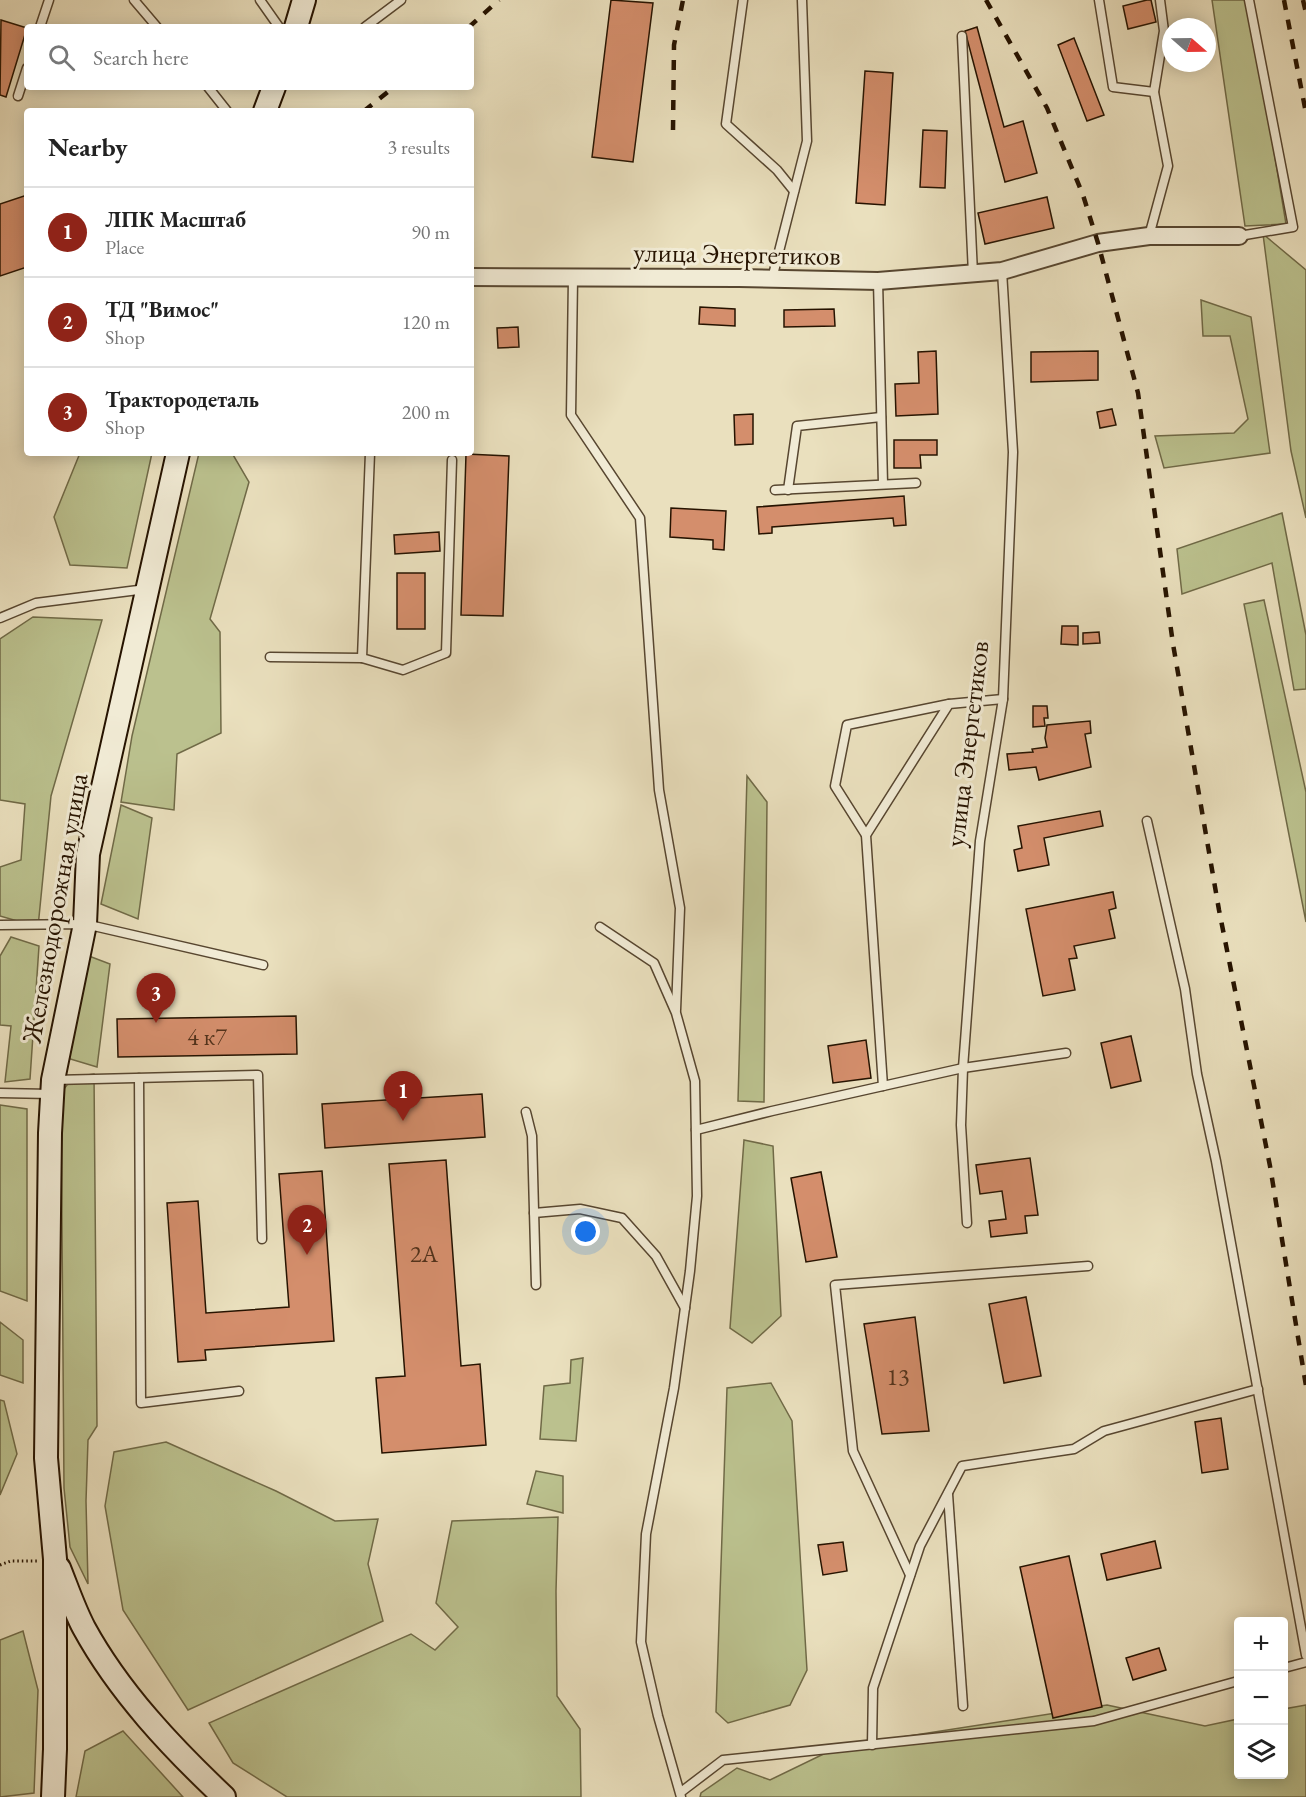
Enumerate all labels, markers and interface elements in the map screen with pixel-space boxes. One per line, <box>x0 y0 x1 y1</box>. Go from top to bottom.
north arrow <box>1162 18 1216 72</box>
search box <box>24 24 474 90</box>
icon: search <box>45 41 78 74</box>
text: Search here <box>93 43 188 72</box>
text: Nearby <box>48 130 128 164</box>
text: 3 results <box>387 134 450 160</box>
text: ЛПК Масштаб <box>105 205 246 234</box>
text: 1 <box>62 219 73 245</box>
text: 90 m <box>411 219 450 245</box>
text: Place <box>105 234 144 260</box>
street label: улица Энергетиков <box>633 234 841 273</box>
text: ТД "Вимос" <box>105 295 219 324</box>
text: 2 <box>62 309 73 335</box>
text: 120 m <box>402 309 450 335</box>
text: Shop <box>105 324 145 350</box>
text: Трактородеталь <box>105 385 259 414</box>
text: 3 <box>62 399 73 425</box>
text: 200 m <box>402 399 450 425</box>
text: Shop <box>105 414 145 440</box>
street label: улица Энергетиков <box>937 639 997 849</box>
street label: Железнодорожная улица <box>13 770 96 1047</box>
pin: 3 <box>136 974 176 1023</box>
house number: 4 к7 <box>187 1021 227 1052</box>
pin: 1 <box>384 1072 422 1121</box>
pin: 2 <box>288 1206 326 1255</box>
your location <box>571 1217 600 1246</box>
house number: 2А <box>410 1238 438 1269</box>
house number: 13 <box>886 1361 910 1392</box>
map controls <box>1234 1617 1288 1779</box>
button: + <box>1234 1617 1288 1671</box>
button: − <box>1234 1671 1288 1725</box>
button: layers <box>1234 1725 1288 1779</box>

